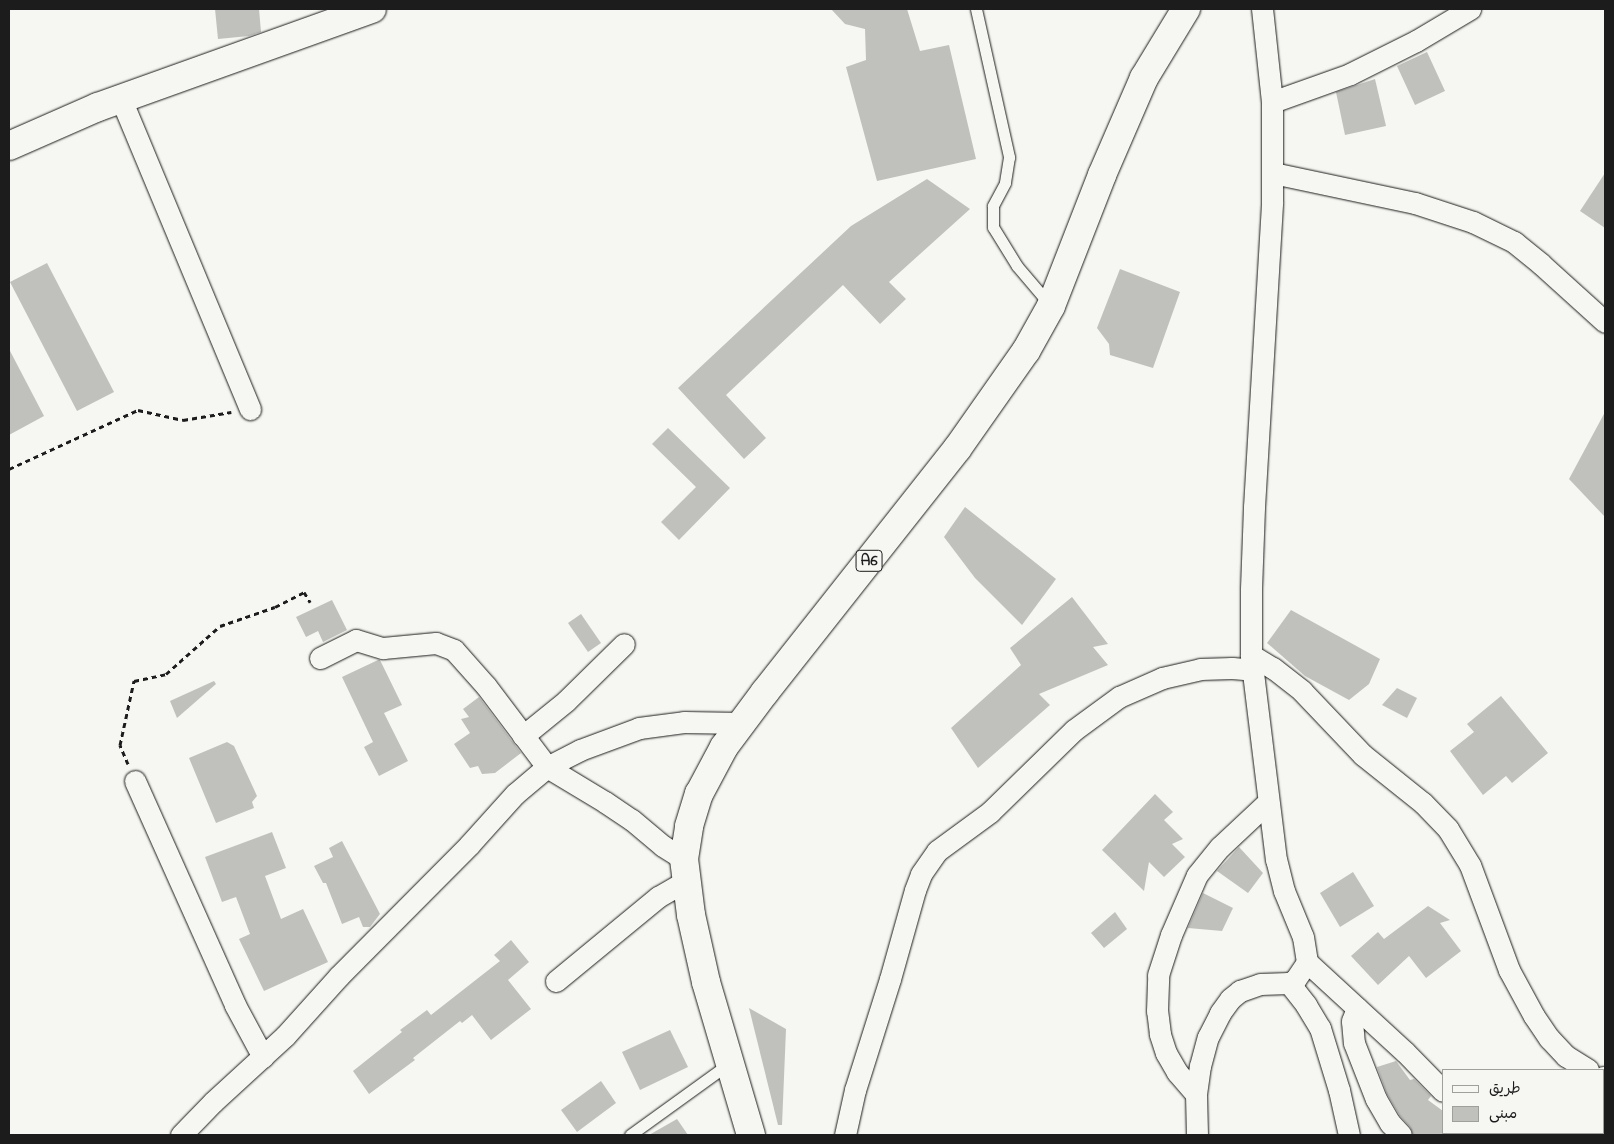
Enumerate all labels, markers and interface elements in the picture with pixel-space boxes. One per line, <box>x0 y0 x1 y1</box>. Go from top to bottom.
road number: A6 <box>855 548 883 574</box>
legend <box>1442 1069 1604 1134</box>
text: طريق <box>1489 1078 1521 1100</box>
text: مبنى <box>1489 1103 1517 1125</box>

